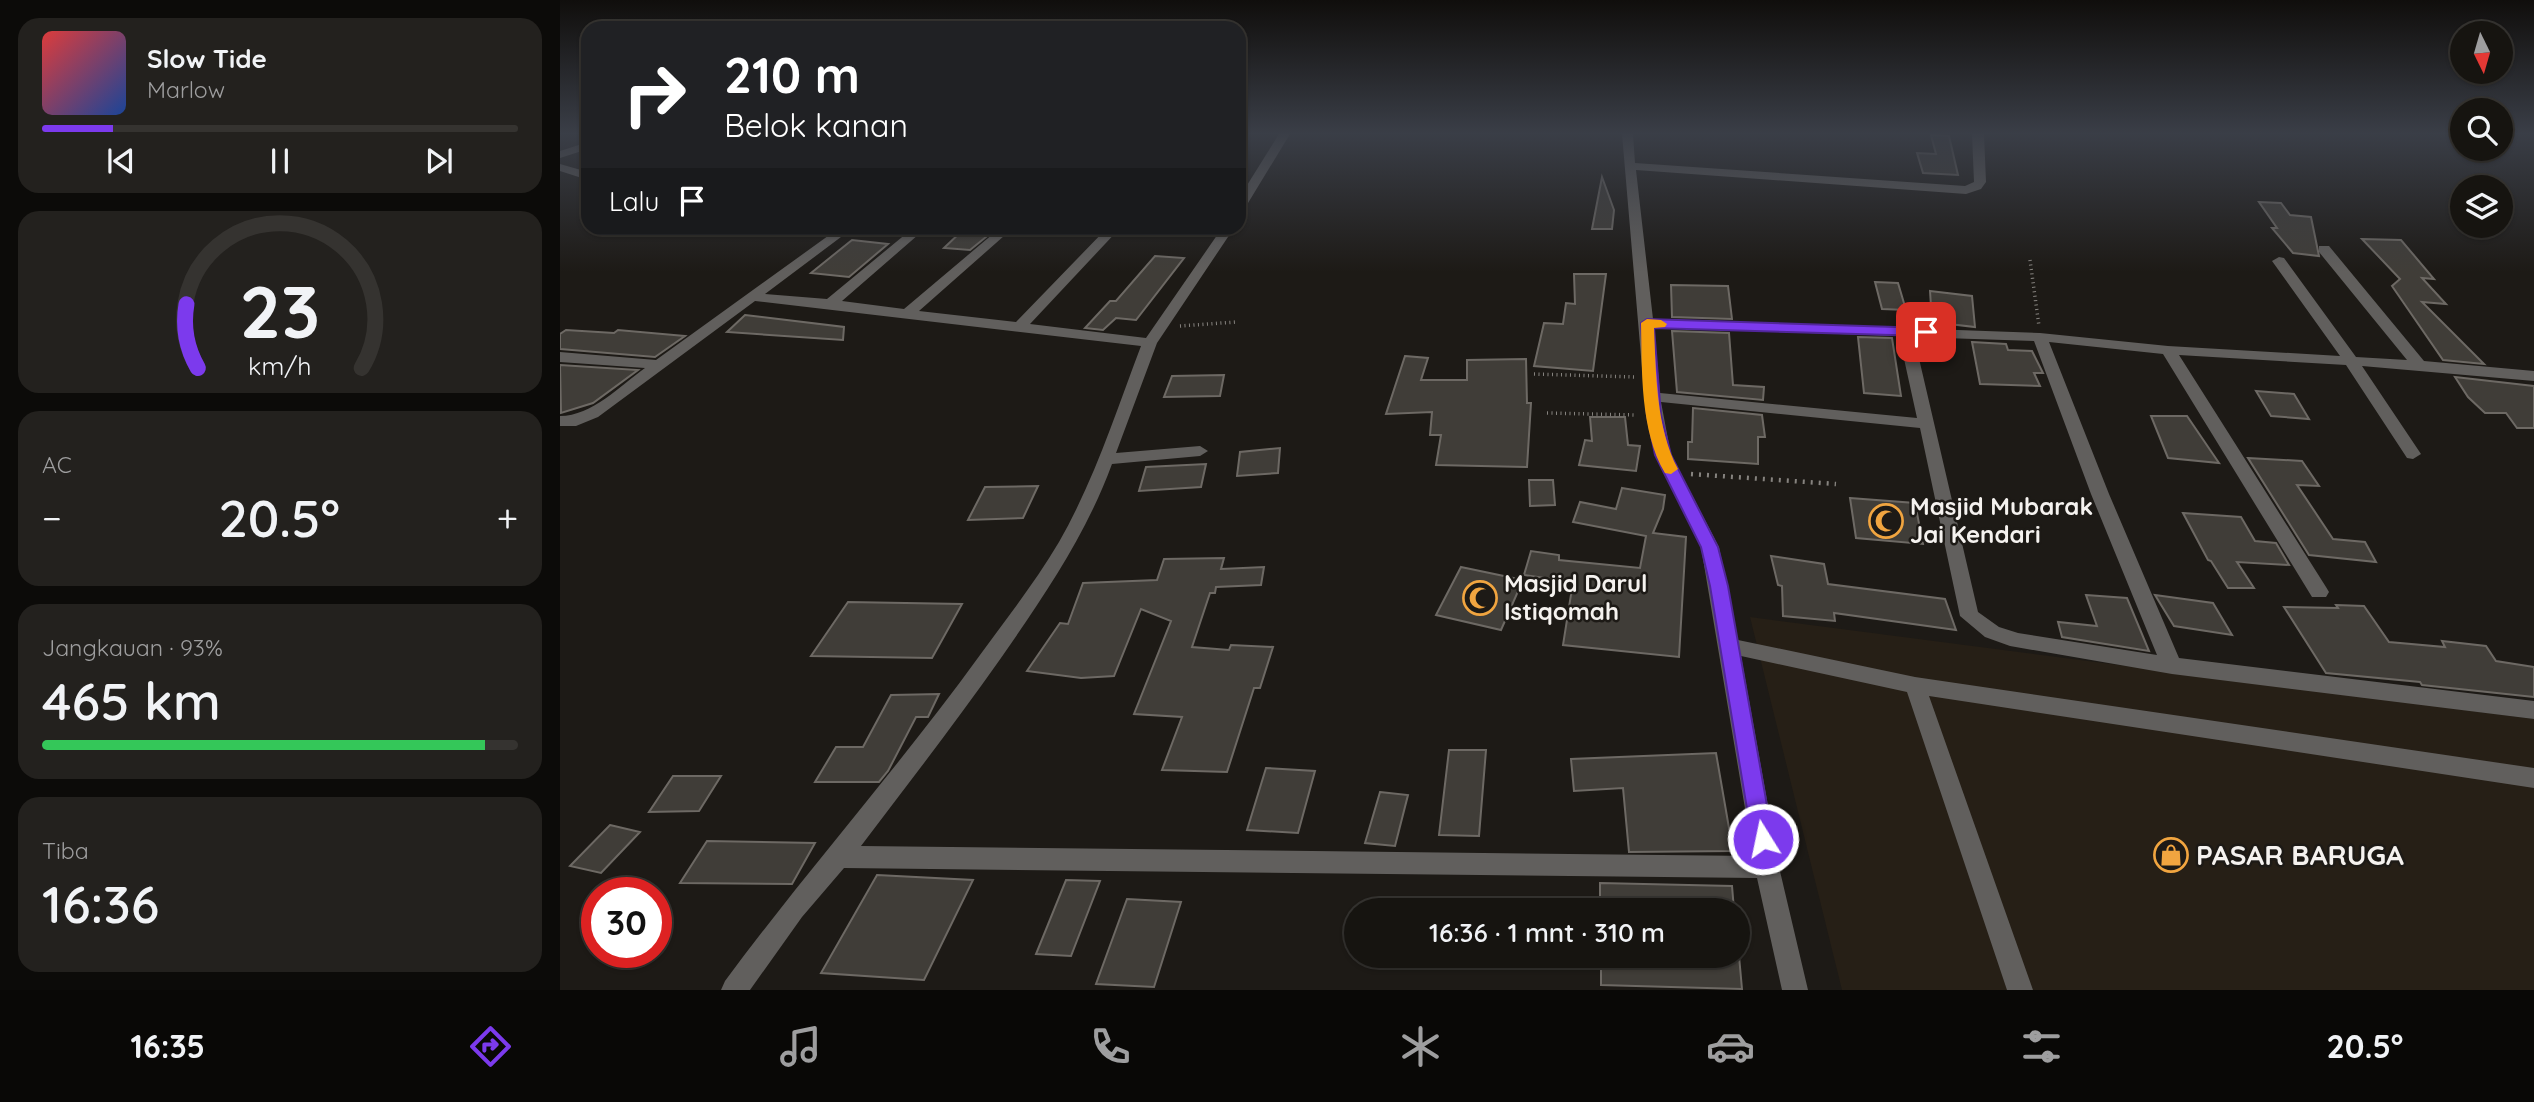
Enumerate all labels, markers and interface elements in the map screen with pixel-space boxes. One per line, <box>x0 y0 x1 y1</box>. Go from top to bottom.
north arrow <box>2450 21 2513 84</box>
map controls <box>2450 21 2513 238</box>
text: Slow Tide <box>147 42 267 75</box>
text: 210 m <box>724 44 860 105</box>
icon: right <box>609 49 700 140</box>
text: Marlow <box>147 75 225 104</box>
button: search <box>2450 98 2513 161</box>
text: Belok kanan <box>724 105 908 145</box>
icon: previous <box>102 142 140 180</box>
icon: pause <box>261 142 299 180</box>
icon: next <box>420 142 458 180</box>
button: layers <box>2450 175 2513 238</box>
icon: arrive <box>673 182 711 220</box>
text: Lalu <box>609 185 659 218</box>
text: 23 <box>240 265 320 356</box>
pin <box>1896 302 1956 362</box>
icon: arrive <box>1907 313 1945 351</box>
text: km/h <box>248 350 312 381</box>
text: AC <box>42 450 72 479</box>
text: 20.5° <box>218 485 340 550</box>
place label: Masjid Mubarak Jai Kendari <box>1910 491 2093 549</box>
text: − <box>42 494 62 542</box>
text: + <box>497 494 518 542</box>
mosque icon: Masjid Mubarak Jai Kendari <box>1867 502 1905 540</box>
place label: Masjid Darul Istiqomah <box>1504 568 1648 626</box>
mosque icon: Masjid Darul Istiqomah <box>1461 579 1499 617</box>
text: Jangkauan · 93% <box>42 633 223 662</box>
text: 465 km <box>42 668 221 733</box>
position arrow <box>1726 802 1800 876</box>
text: Tiba <box>42 836 89 865</box>
shop icon: PASAR BARUGA <box>2152 836 2190 874</box>
place label: PASAR BARUGA <box>2196 837 2404 872</box>
text: 16:36 <box>42 871 159 936</box>
speed limit sign: 30 <box>581 877 672 968</box>
text: 16:36 · 1 mnt · 310 m <box>1429 916 1665 949</box>
icon: directions <box>466 1022 515 1071</box>
icon: music <box>776 1022 825 1071</box>
icon: phone <box>1086 1022 1135 1071</box>
icon: climate <box>1396 1022 1445 1071</box>
icon: car <box>1706 1022 1755 1071</box>
icon: filters <box>2017 1022 2066 1071</box>
text: 16:35 <box>131 1026 205 1066</box>
text: 20.5° <box>2327 1026 2403 1066</box>

